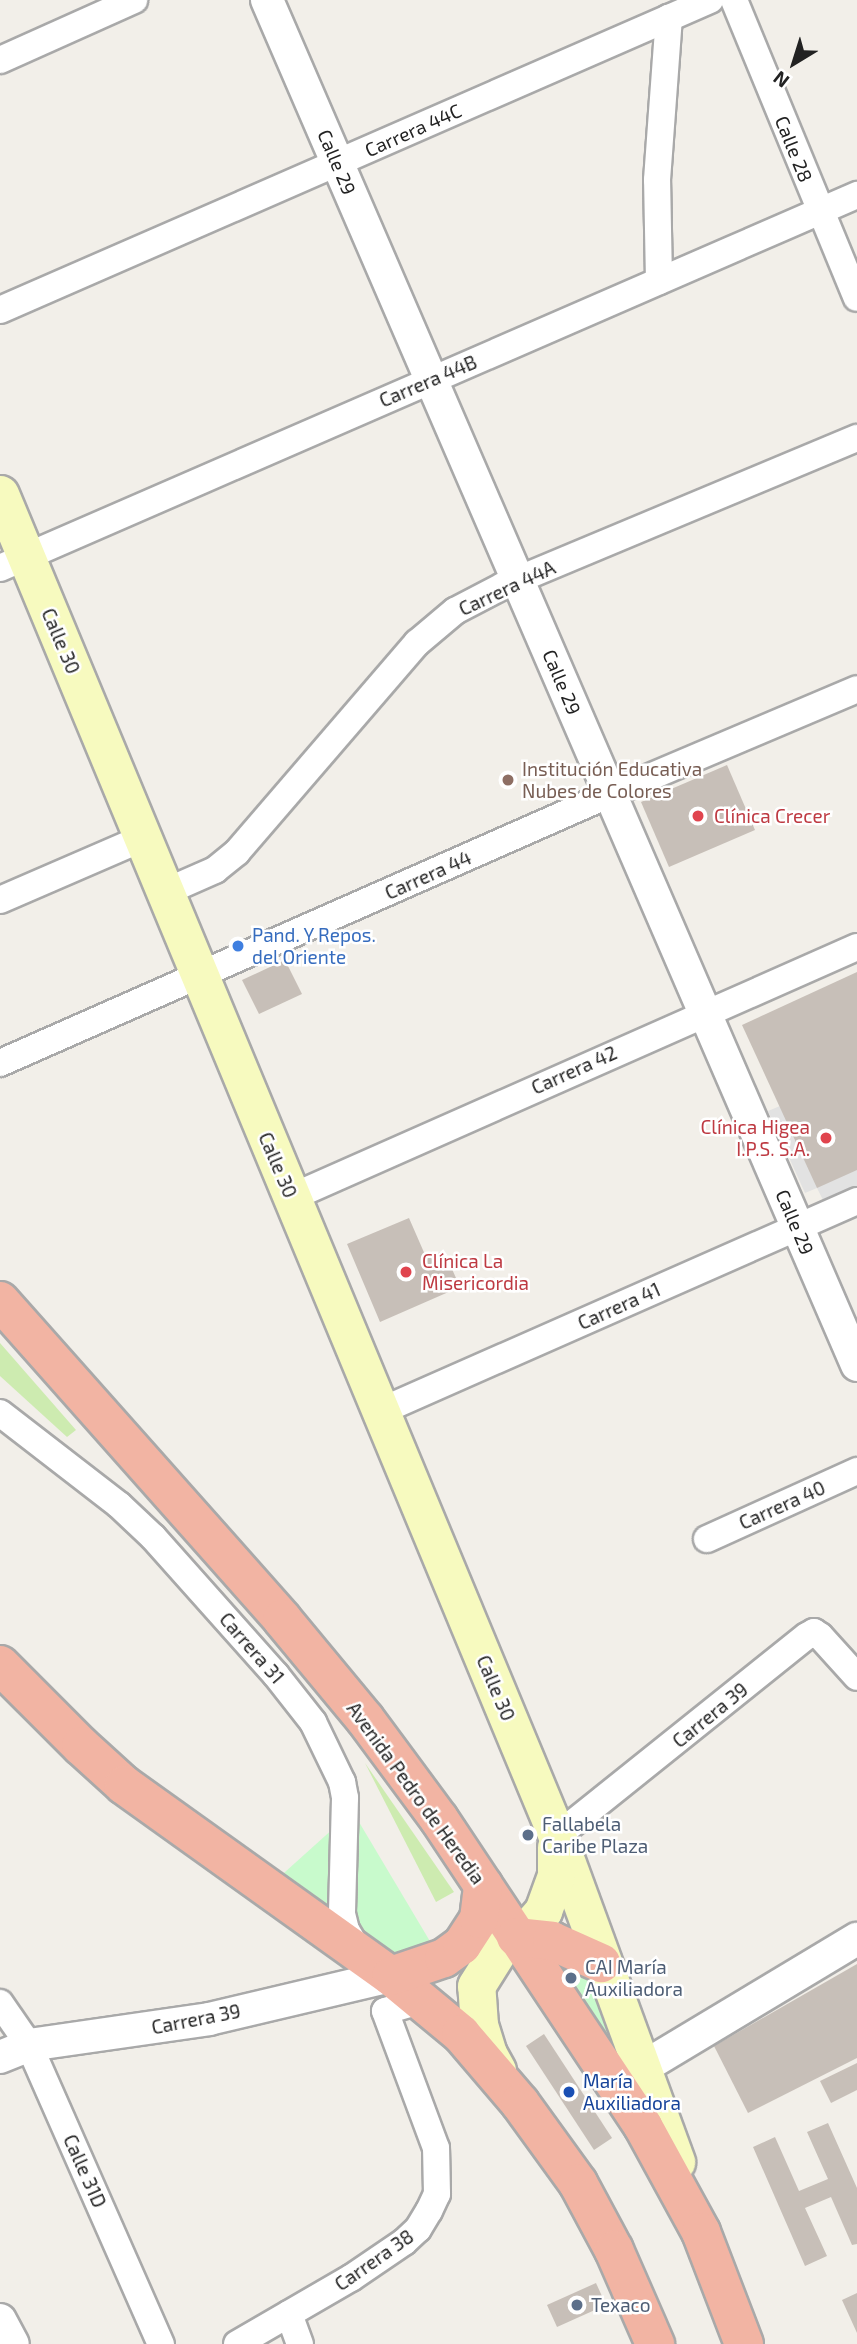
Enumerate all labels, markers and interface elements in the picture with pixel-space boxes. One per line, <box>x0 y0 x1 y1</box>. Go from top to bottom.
north arrow <box>759 28 829 98</box>
text: N <box>768 67 793 93</box>
street label: Carrera 44C <box>361 99 465 161</box>
street label: Calle 28 <box>770 113 818 185</box>
street label: Calle 29 <box>313 126 361 198</box>
street label: Carrera 44B <box>376 350 480 412</box>
street label: Carrera 44A <box>455 556 559 620</box>
street label: Calle 30 <box>37 605 85 677</box>
street label: Calle 29 <box>538 646 586 718</box>
place label: Institución Educativa Nubes de Colores <box>522 758 702 802</box>
marker: Institución Educativa Nubes de Colores <box>500 772 516 788</box>
place label: Clínica Crecer <box>714 805 830 827</box>
marker: Clínica Crecer <box>688 806 708 826</box>
street label: Carrera 44 <box>381 846 475 904</box>
place label: Pand. Y Repos. del Oriente <box>252 924 377 968</box>
marker: Pand. Y Repos. del Oriente <box>230 938 246 954</box>
street label: Carrera 42 <box>528 1041 620 1099</box>
place label: Clínica Higea I.P.S. S.A. <box>701 1116 810 1160</box>
marker: Clínica Higea I.P.S. S.A. <box>816 1128 836 1148</box>
street label: Calle 30 <box>254 1129 302 1201</box>
street label: Calle 29 <box>771 1186 819 1258</box>
place label: Clínica La Misericordia <box>422 1250 529 1294</box>
marker: Clínica La Misericordia <box>396 1262 416 1282</box>
street label: Carrera 41 <box>574 1278 664 1334</box>
street label: Carrera 40 <box>735 1476 829 1534</box>
street label: Carrera 31 <box>215 1608 289 1688</box>
street label: Calle 30 <box>472 1652 520 1724</box>
street label: Carrera 39 <box>668 1678 752 1752</box>
street label: Avenida Pedro de Heredia <box>342 1698 490 1888</box>
place label: Fallabela Caribe Plaza <box>542 1813 648 1857</box>
marker: Fallabela Caribe Plaza <box>520 1827 536 1843</box>
place label: CAI María Auxiliadora <box>585 1956 683 2000</box>
marker: CAI María Auxiliadora <box>563 1970 579 1986</box>
street label: Carrera 39 <box>150 1999 242 2039</box>
place label: María Auxiliadora <box>583 2070 681 2114</box>
marker: María Auxiliadora <box>561 2084 577 2100</box>
street label: Calle 31D <box>59 2131 111 2211</box>
street label: Carrera 38 <box>330 2225 418 2295</box>
place label: Texaco <box>591 2294 651 2316</box>
marker: Texaco <box>569 2297 585 2313</box>

